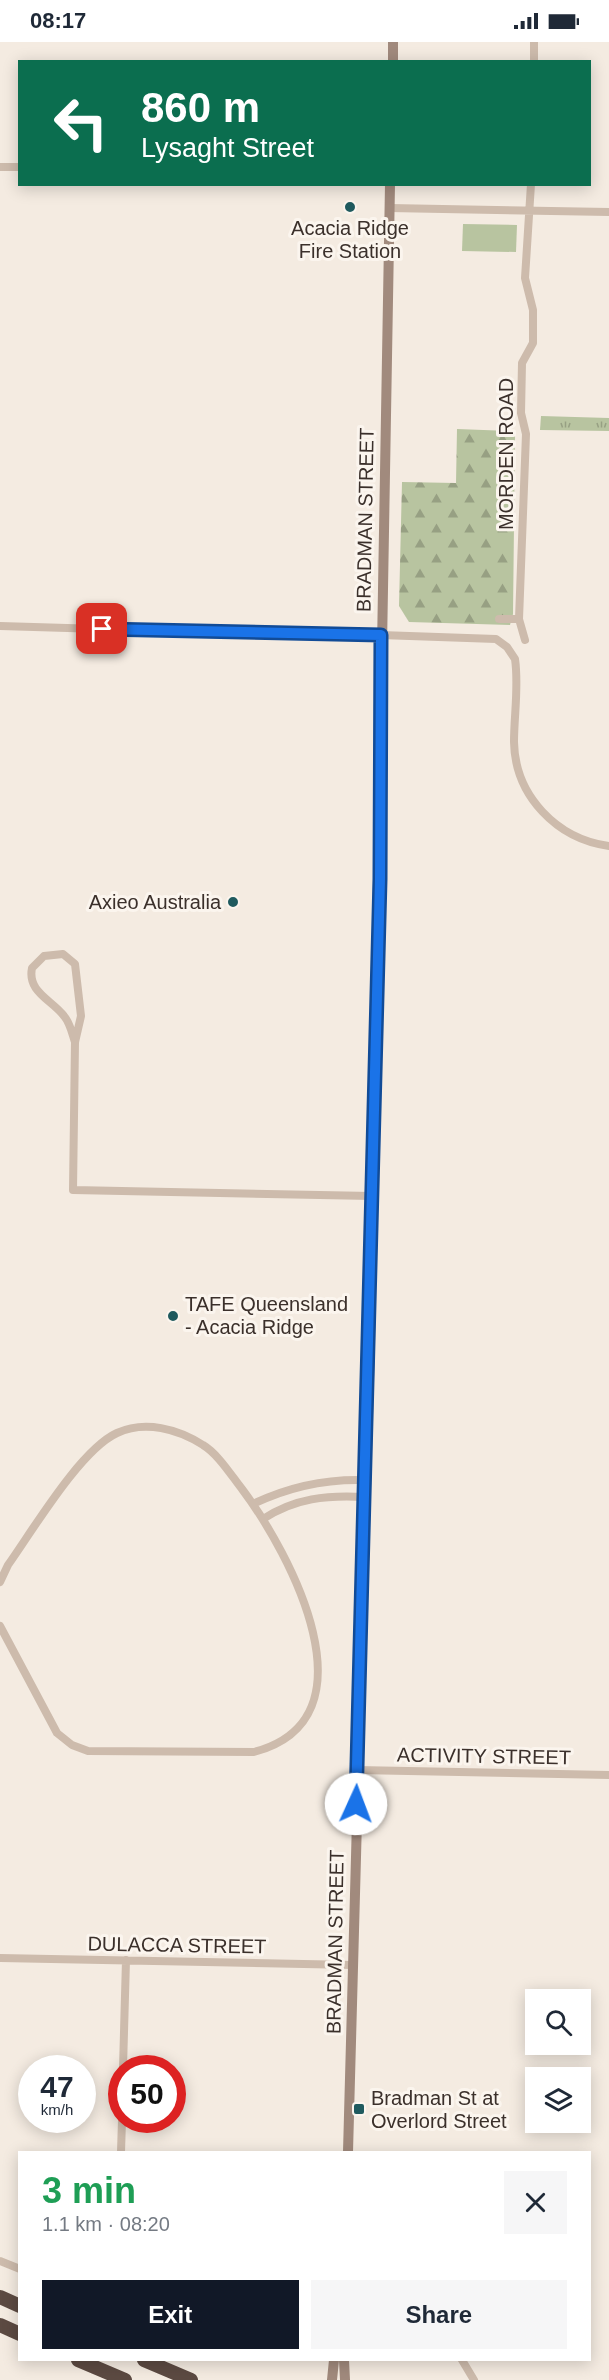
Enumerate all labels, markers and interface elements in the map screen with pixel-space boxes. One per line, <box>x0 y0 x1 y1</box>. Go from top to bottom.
text: 08:17 <box>30 8 86 33</box>
icon: left <box>42 84 120 162</box>
text: 860 m <box>141 84 260 131</box>
text: Lysaght Street <box>141 133 314 163</box>
marker: Acacia Ridge Fire Station <box>343 200 357 214</box>
place label: Acacia Ridge Fire Station <box>291 217 409 262</box>
street label: MORDEN ROAD <box>495 378 517 530</box>
street label: BRADMAN STREET <box>352 428 378 612</box>
pin <box>76 603 127 654</box>
icon: arrive <box>85 612 118 645</box>
place label: Axieo Australia <box>89 891 222 913</box>
marker: Axieo Australia <box>226 895 240 909</box>
place label: TAFE Queensland - Acacia Ridge <box>185 1293 348 1338</box>
marker: TAFE Queensland - Acacia Ridge <box>166 1309 180 1323</box>
street label: ACTIVITY STREET <box>397 1743 571 1769</box>
position arrow <box>324 1772 388 1836</box>
street label: BRADMAN STREET <box>322 1850 348 2034</box>
street label: DULACCA STREET <box>87 1932 267 1958</box>
map controls <box>525 1989 591 2133</box>
button: search <box>525 1989 591 2055</box>
speed limit sign: 50 <box>108 2055 186 2133</box>
button: layers <box>525 2067 591 2133</box>
text: 47 <box>40 2070 74 2103</box>
place label: Bradman St at Overlord Street <box>371 2087 507 2132</box>
text: km/h <box>41 2101 73 2118</box>
marker: Bradman St at Overlord Street <box>352 2102 366 2116</box>
text: 3 min <box>42 2170 136 2211</box>
button: close <box>504 2171 567 2234</box>
text: 1.1 km · 08:20 <box>42 2213 170 2235</box>
button: Exit <box>42 2280 299 2349</box>
button: Share <box>311 2280 567 2349</box>

